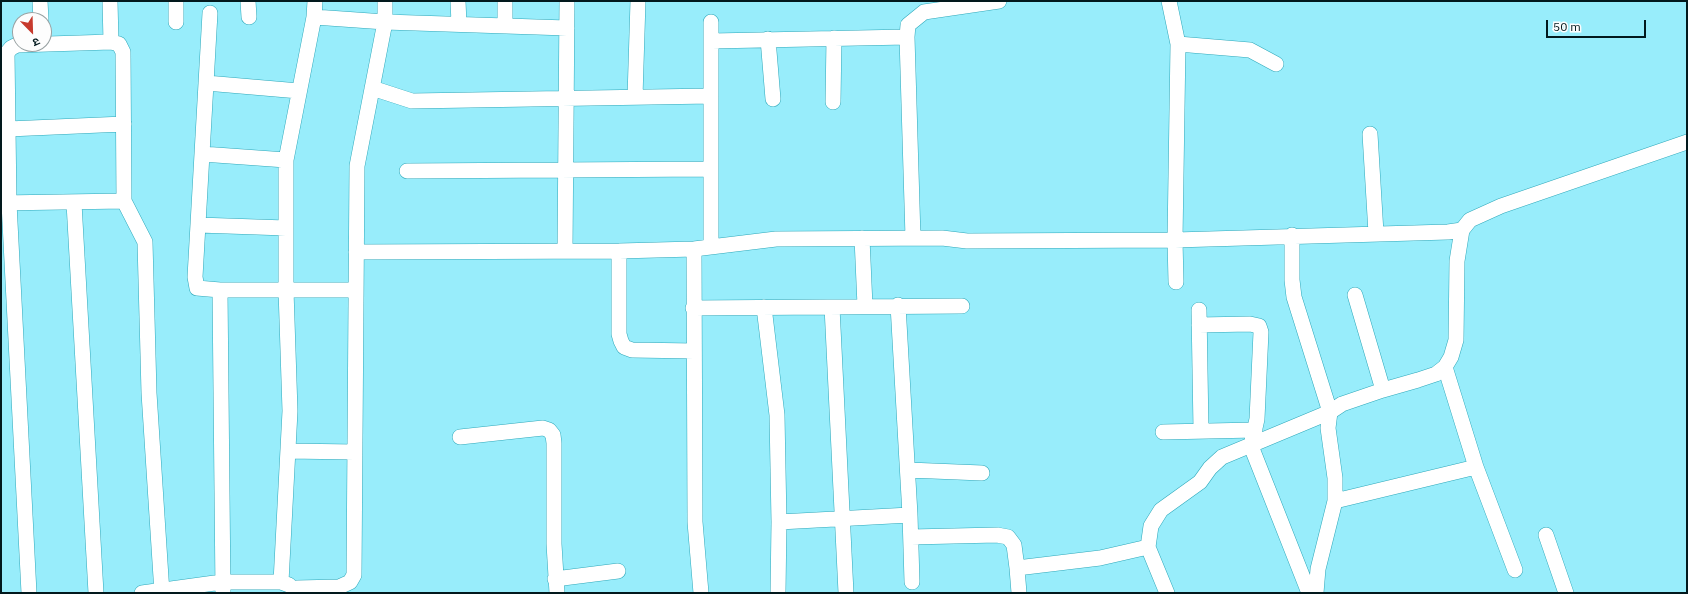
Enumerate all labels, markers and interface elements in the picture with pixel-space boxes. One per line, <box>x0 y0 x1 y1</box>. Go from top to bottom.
north arrow <box>12 12 52 52</box>
scale bar <box>1548 12 1648 38</box>
text: 50 m <box>1553 19 1581 34</box>
text: उ <box>31 34 42 50</box>

